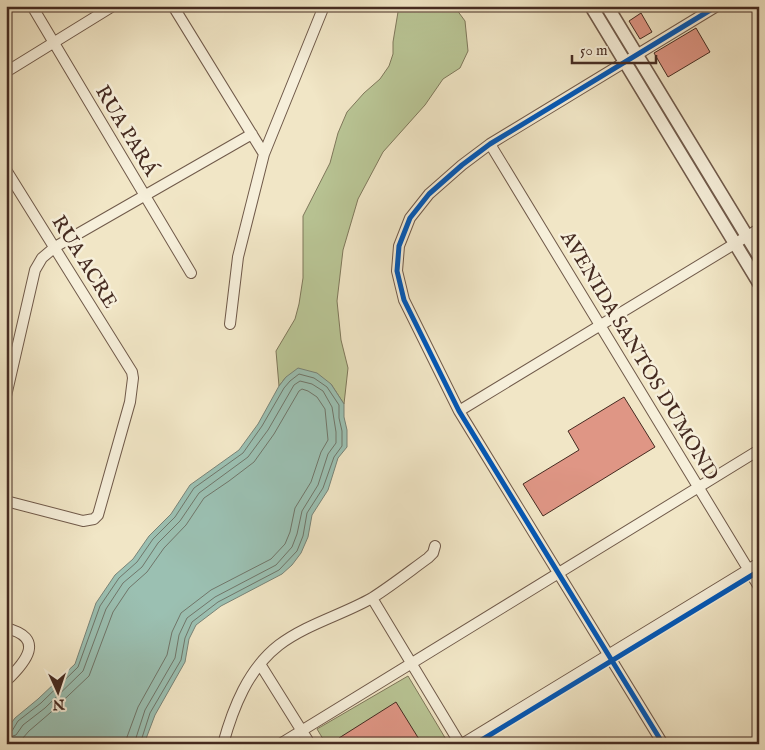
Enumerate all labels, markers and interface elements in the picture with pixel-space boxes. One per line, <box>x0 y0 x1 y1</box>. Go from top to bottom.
scale bar <box>572 32 656 64</box>
text: 50 m <box>580 41 608 60</box>
street label: RUA PARÁ <box>89 81 163 181</box>
street label: RUA ACRE <box>46 211 122 313</box>
street label: AVENIDA SANTOS DUMOND <box>554 226 724 485</box>
north arrow <box>32 668 82 718</box>
text: N <box>52 695 66 713</box>

